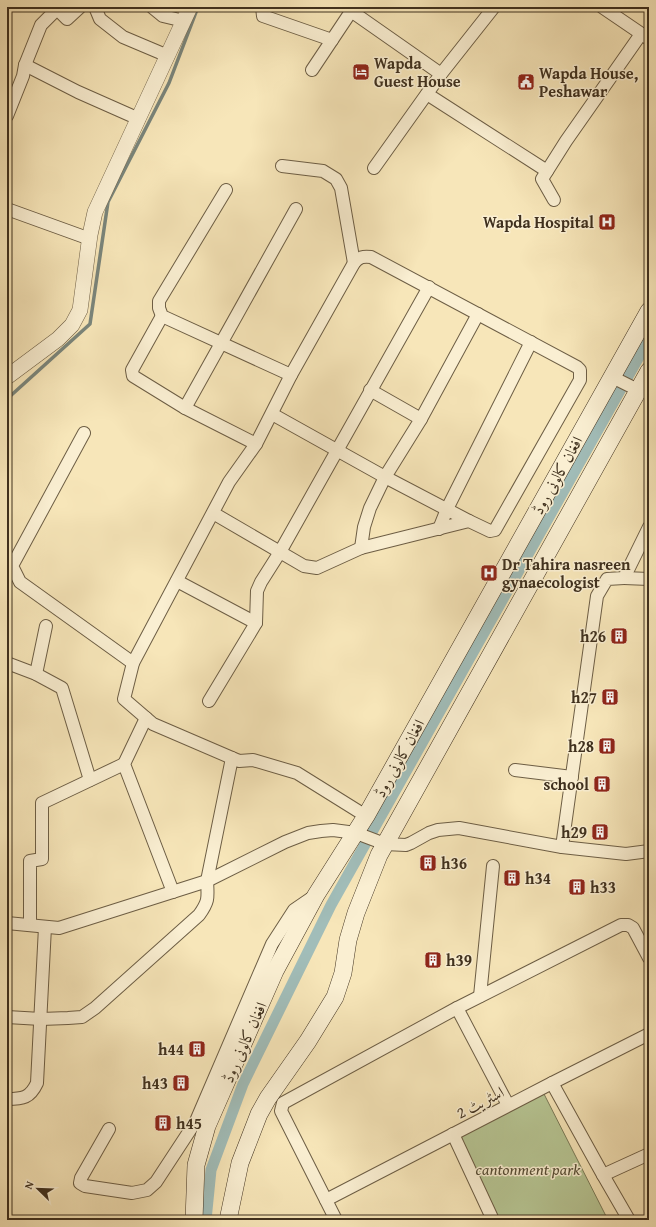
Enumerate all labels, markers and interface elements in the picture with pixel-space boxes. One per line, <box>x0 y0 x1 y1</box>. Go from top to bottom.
place label: Wapda Guest House <box>374 51 461 93</box>
place label: Wapda House, Peshawar <box>539 61 638 103</box>
hotel icon: Wapda Guest House <box>351 62 371 82</box>
public building icon: Wapda House, Peshawar <box>516 72 536 92</box>
place label: Wapda Hospital <box>483 210 594 234</box>
hospital icon: Wapda Hospital <box>597 212 617 232</box>
street label: افغان کالونی روڈ <box>526 431 588 519</box>
place label: Dr Tahira nasreen gynaecologist <box>502 552 631 594</box>
hospital icon: Dr Tahira nasreen gynaecologist <box>479 563 499 583</box>
place label: h26 <box>580 624 606 648</box>
building icon: h26 <box>609 626 629 646</box>
place label: h27 <box>571 685 597 709</box>
building icon: h27 <box>600 687 620 707</box>
street label: افغان کالونی روڈ <box>368 714 430 802</box>
place label: h28 <box>568 734 594 758</box>
building icon: h28 <box>597 736 617 756</box>
place label: school <box>544 772 589 796</box>
building icon: school <box>592 774 612 794</box>
place label: h29 <box>561 820 587 844</box>
building icon: h29 <box>590 822 610 842</box>
place label: h36 <box>441 851 467 875</box>
building icon: h36 <box>418 853 438 873</box>
place label: h34 <box>525 866 551 890</box>
building icon: h34 <box>502 868 522 888</box>
place label: h33 <box>590 875 616 899</box>
building icon: h33 <box>567 877 587 897</box>
place label: h39 <box>446 948 472 972</box>
building icon: h39 <box>423 950 443 970</box>
street label: افغان کالونی روڈ <box>215 998 273 1086</box>
place label: h44 <box>158 1037 184 1061</box>
building icon: h44 <box>187 1039 207 1059</box>
place label: h43 <box>142 1071 168 1095</box>
building icon: h43 <box>171 1073 191 1093</box>
street label: اسٹریٹ 2 <box>452 1080 508 1124</box>
place label: h45 <box>176 1111 202 1135</box>
building icon: h45 <box>153 1113 173 1133</box>
park label: cantonment park <box>476 1157 581 1181</box>
north arrow <box>18 1169 58 1209</box>
text: N <box>20 1178 38 1192</box>

